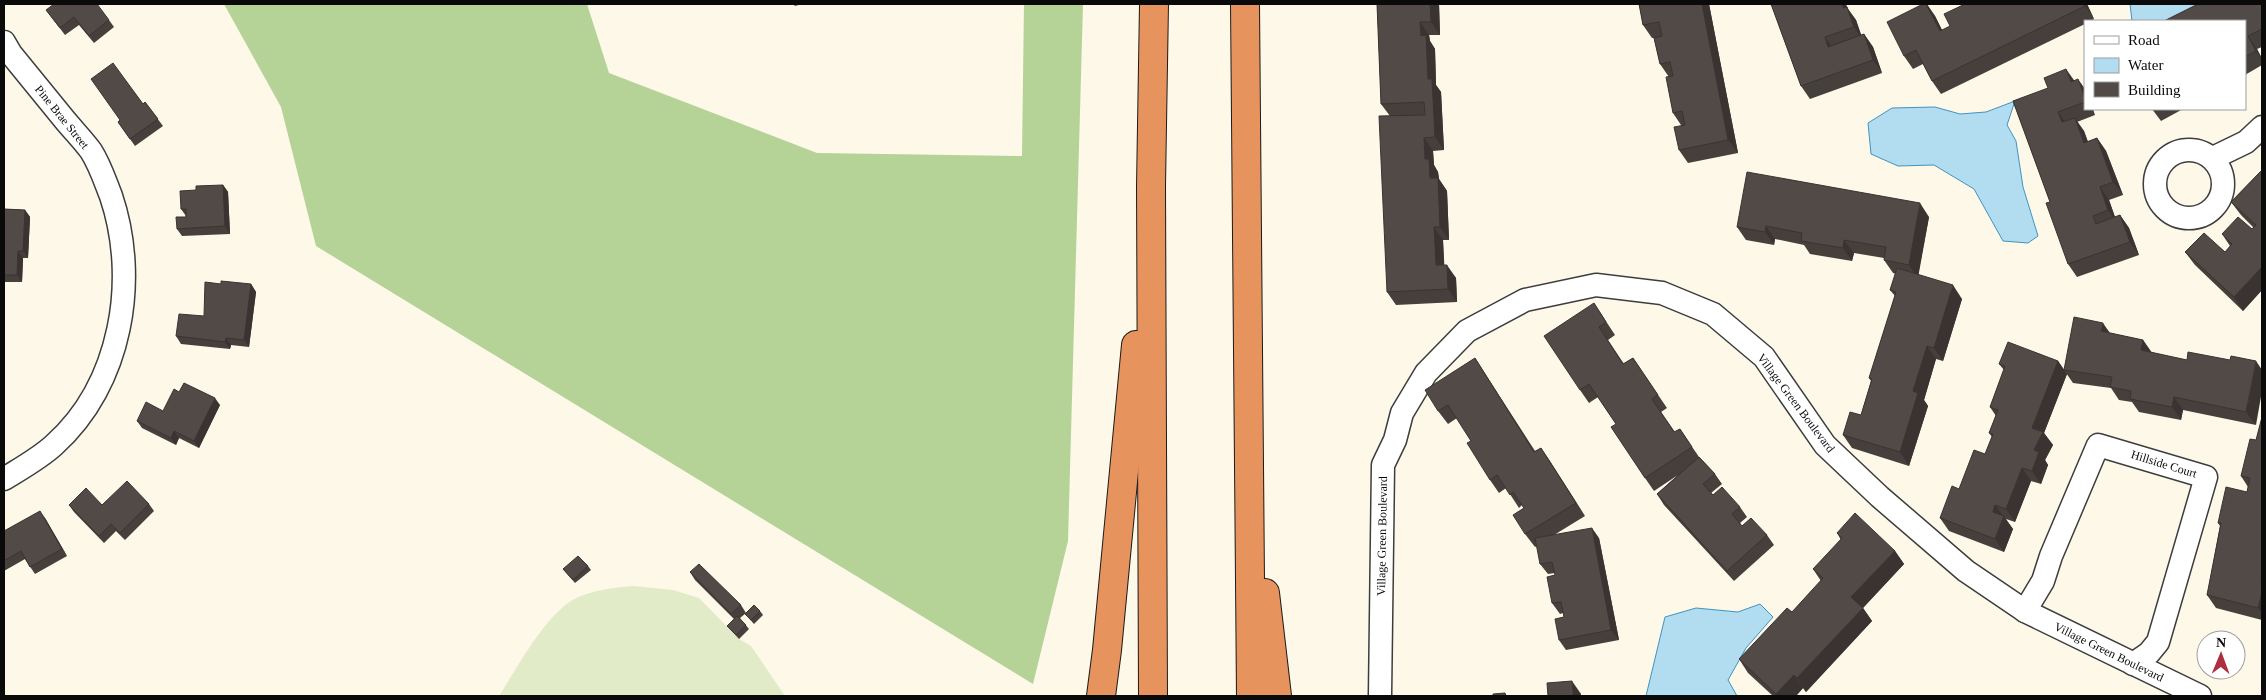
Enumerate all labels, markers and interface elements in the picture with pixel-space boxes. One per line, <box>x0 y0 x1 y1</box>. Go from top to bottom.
legend <box>2084 20 2246 110</box>
text: Road <box>2128 32 2160 48</box>
text: Water <box>2128 57 2163 73</box>
street label: Pine Brae Street <box>32 82 92 152</box>
text: Building <box>2128 82 2181 98</box>
street label: Village Green Boulevard <box>1754 351 1838 455</box>
street label: Hillside Court <box>2129 447 2199 481</box>
street label: Village Green Boulevard <box>1374 476 1390 596</box>
street label: Village Green Boulevard <box>2052 619 2166 685</box>
north arrow <box>2196 630 2246 680</box>
text: N <box>2216 635 2226 650</box>

